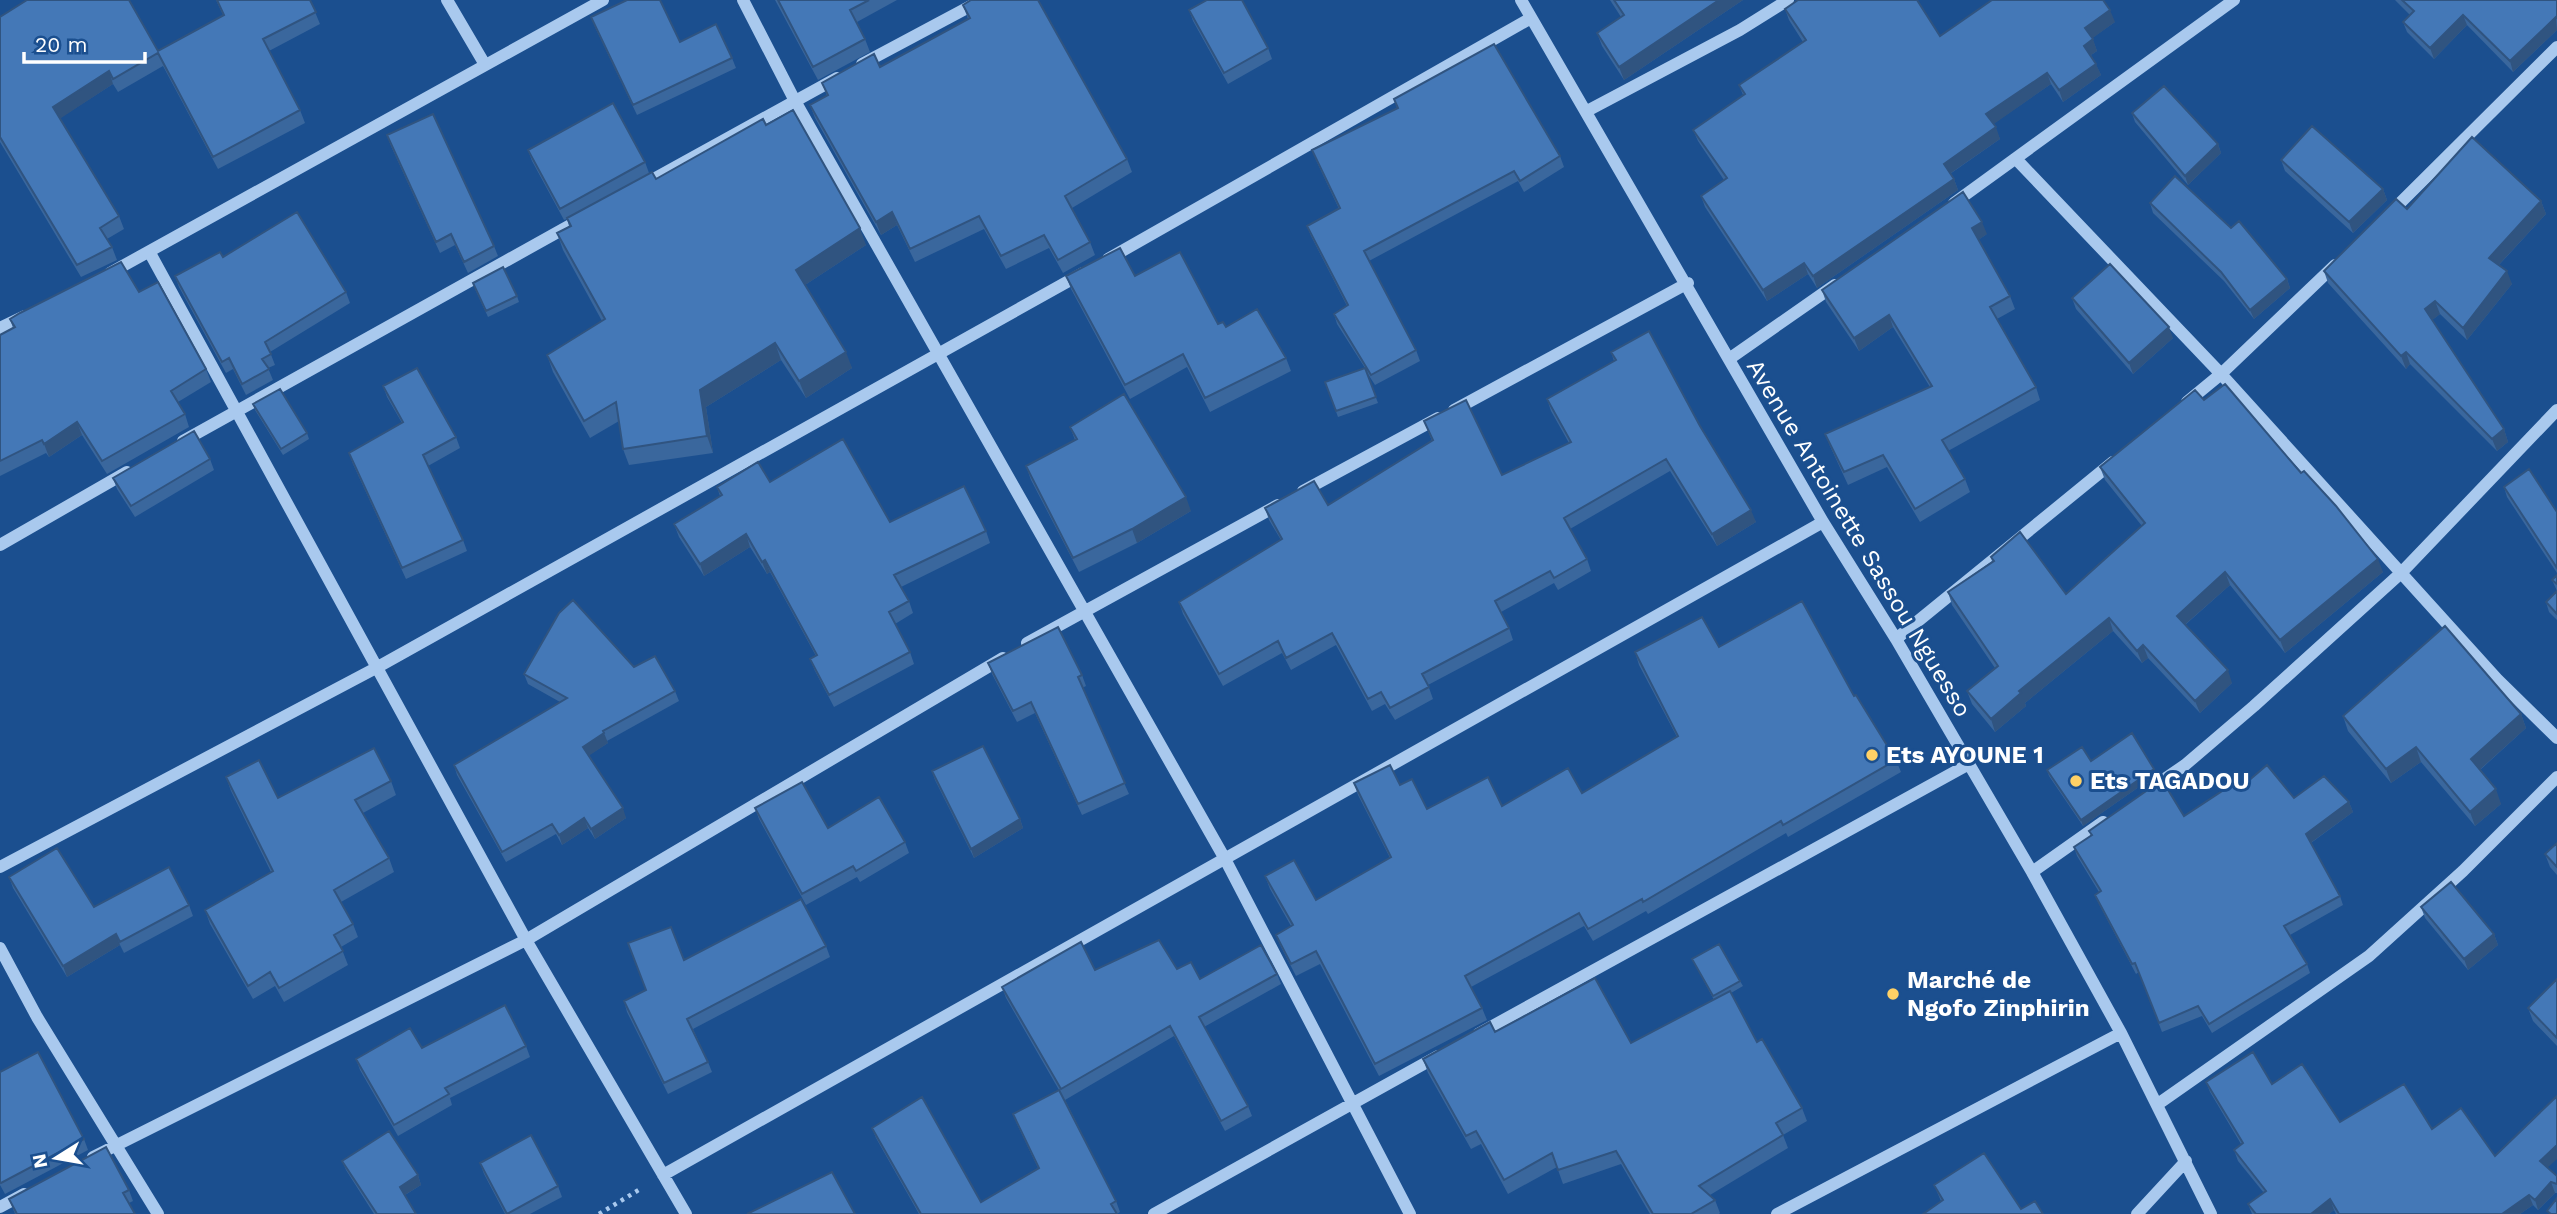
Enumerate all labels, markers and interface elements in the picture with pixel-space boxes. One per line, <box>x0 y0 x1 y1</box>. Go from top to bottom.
scale bar <box>24 21 145 65</box>
text: 20 m <box>35 32 87 57</box>
street label: Avenue Antoinette Sassou Nguesso <box>1741 354 1977 722</box>
place label: Ets AYOUNE 1 <box>1886 741 2044 769</box>
marker: Ets AYOUNE 1 <box>1864 747 1880 763</box>
place label: Ets TAGADOU <box>2090 767 2250 795</box>
marker: Ets TAGADOU <box>2068 773 2084 789</box>
place label: Marché de Ngofo Zinphirin <box>1907 966 2090 1022</box>
marker: Marché de Ngofo Zinphirin <box>1885 986 1901 1002</box>
north arrow <box>21 1123 91 1193</box>
text: N <box>27 1152 52 1170</box>

